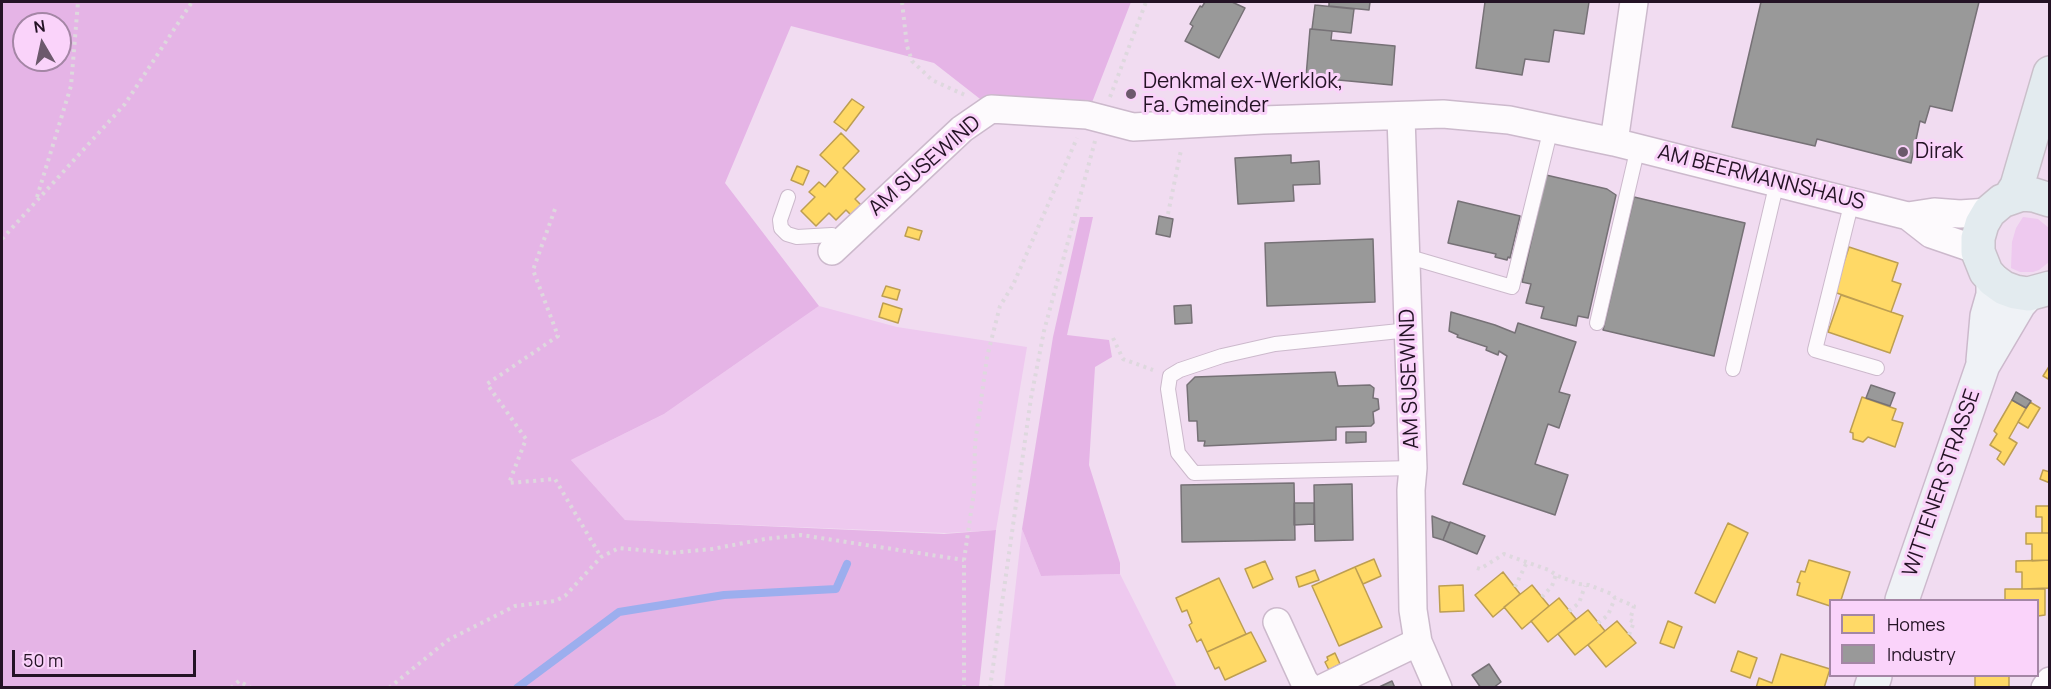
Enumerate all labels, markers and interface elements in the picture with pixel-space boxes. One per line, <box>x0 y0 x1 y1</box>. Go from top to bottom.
north arrow <box>12 12 72 72</box>
text: N <box>32 14 47 38</box>
place label: Denkmal ex-Werklok, Fa. Gmeinder <box>1143 69 1343 119</box>
marker: Denkmal ex-Werklok, Fa. Gmeinder <box>1124 87 1138 101</box>
street label: AM SUSEWIND <box>864 111 986 221</box>
place label: Dirak <box>1915 139 1963 165</box>
street label: AM BEERMANNSHAUS <box>1655 140 1867 216</box>
marker: Dirak <box>1896 145 1910 159</box>
street label: AM SUSEWIND <box>1395 309 1425 449</box>
street label: WITTENER STRASSE <box>1898 386 1986 580</box>
legend <box>1829 599 2039 677</box>
text: Homes <box>1887 612 1945 636</box>
scale bar <box>15 638 200 676</box>
text: Industry <box>1887 642 1956 666</box>
text: 50 m <box>23 648 63 672</box>

